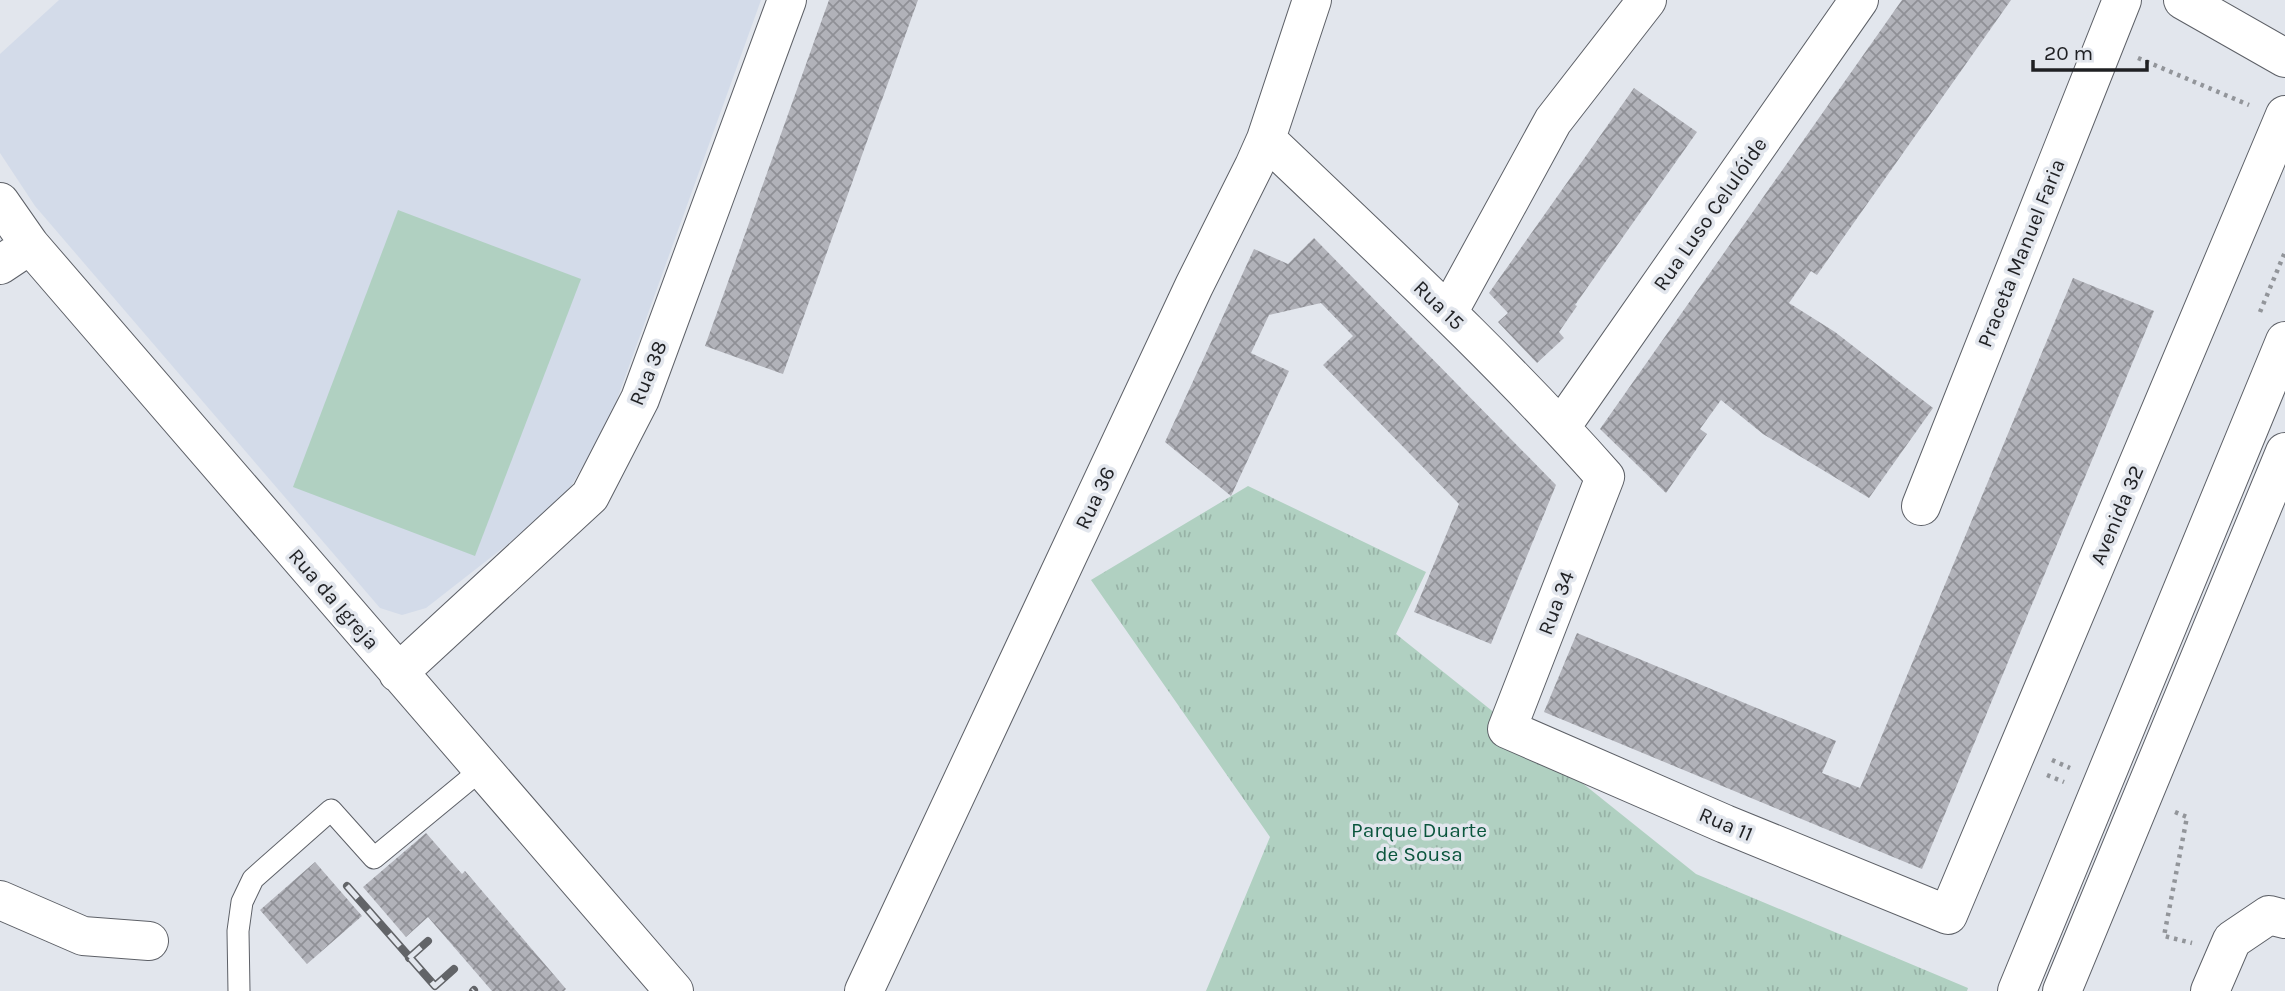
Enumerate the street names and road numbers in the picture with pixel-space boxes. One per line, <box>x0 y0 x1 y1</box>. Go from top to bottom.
street label: Rua Luso Celulóide <box>1648 133 1772 295</box>
street label: Praceta Manuel Faria <box>1972 155 2070 351</box>
street label: Rua 15 <box>1409 275 1469 335</box>
street label: Rua 38 <box>624 337 672 409</box>
street label: Avenida 32 <box>2085 462 2149 568</box>
street label: Rua 36 <box>1070 463 1120 533</box>
street label: Rua da Igreja <box>284 544 384 654</box>
street label: Rua 34 <box>1533 568 1579 638</box>
street label: Rua 11 <box>1696 802 1756 846</box>

